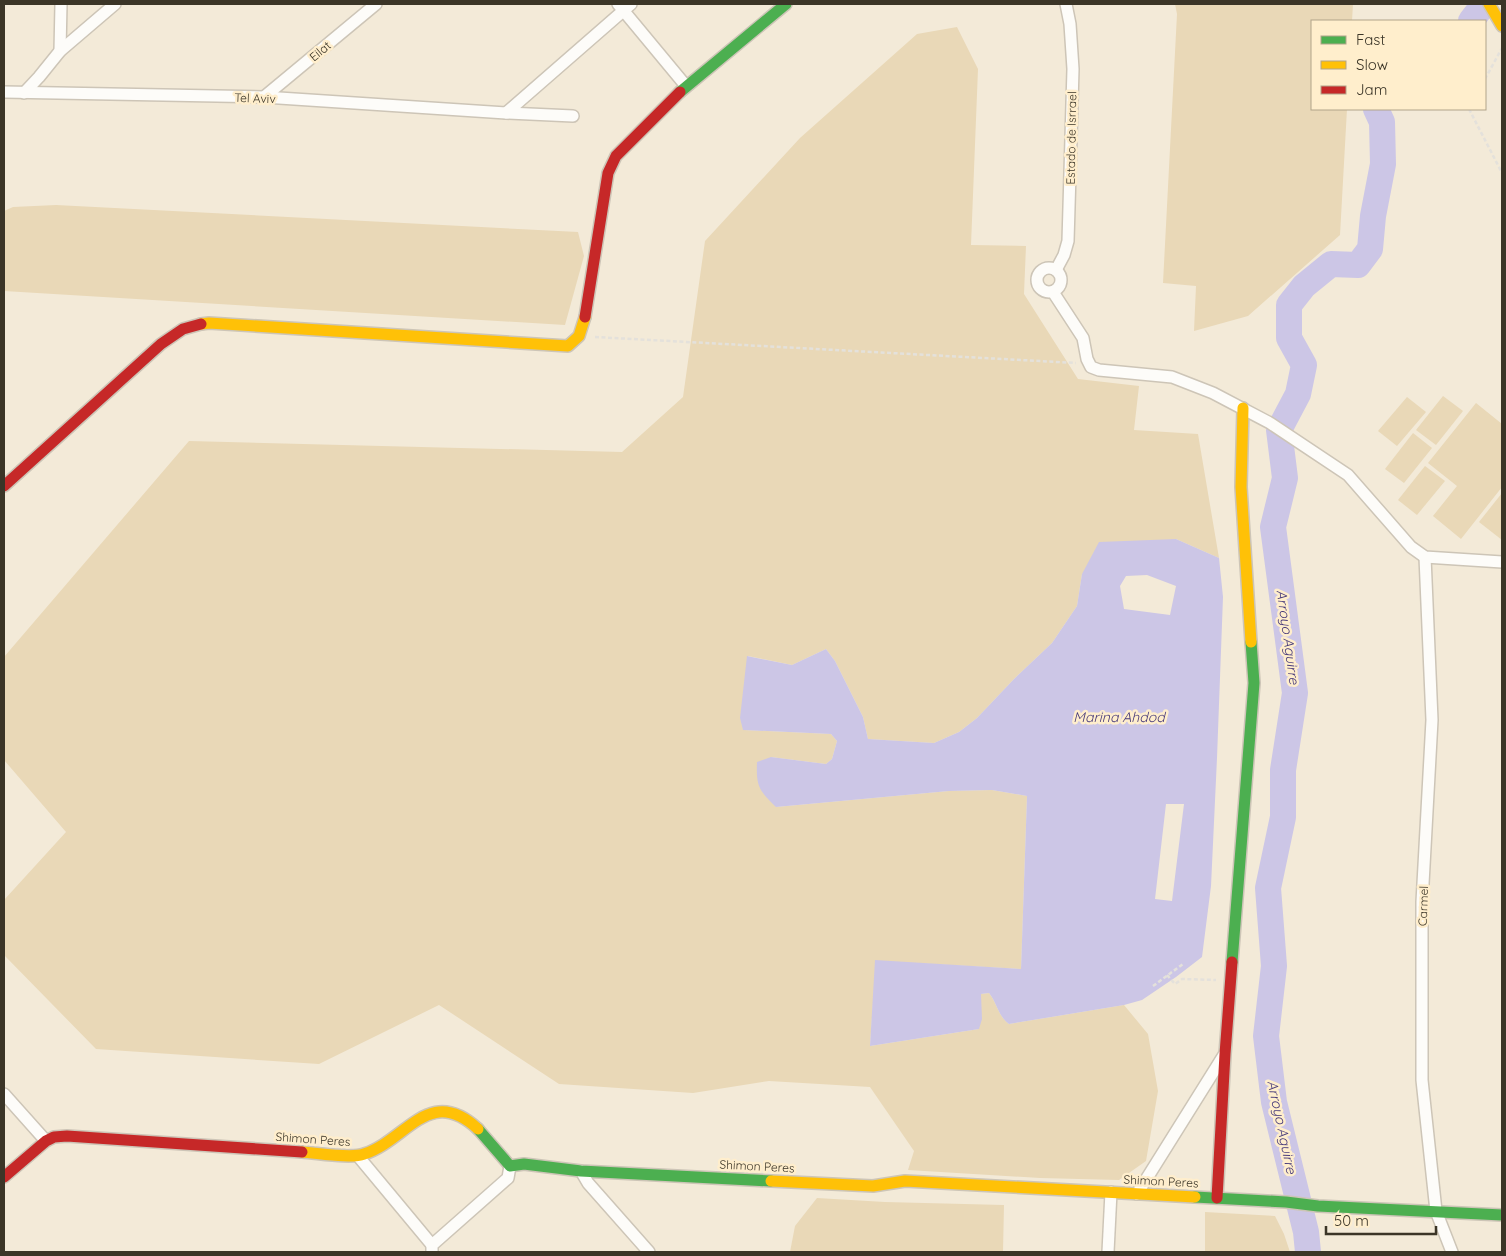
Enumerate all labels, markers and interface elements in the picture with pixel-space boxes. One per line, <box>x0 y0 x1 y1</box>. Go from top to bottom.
legend <box>1311 20 1486 110</box>
text: Fast <box>1356 30 1385 49</box>
street label: Eilat <box>306 38 334 64</box>
text: Slow <box>1356 55 1388 74</box>
text: Jam <box>1356 80 1387 99</box>
street label: Tel Aviv <box>234 90 276 106</box>
street label: Estado de Isrrael <box>1063 91 1079 185</box>
water label: Arroyo Aguirre <box>1272 589 1304 686</box>
water label: Marina Ahdod <box>1073 708 1166 726</box>
street label: Carmel <box>1415 886 1431 926</box>
water label: Arroyo Aguirre <box>1263 1079 1301 1176</box>
street label: Shimon Peres <box>275 1129 351 1149</box>
street label: Shimon Peres <box>719 1157 795 1175</box>
street label: Shimon Peres <box>1123 1172 1199 1190</box>
scale bar <box>1326 1204 1436 1236</box>
text: 50 m <box>1334 1211 1369 1230</box>

